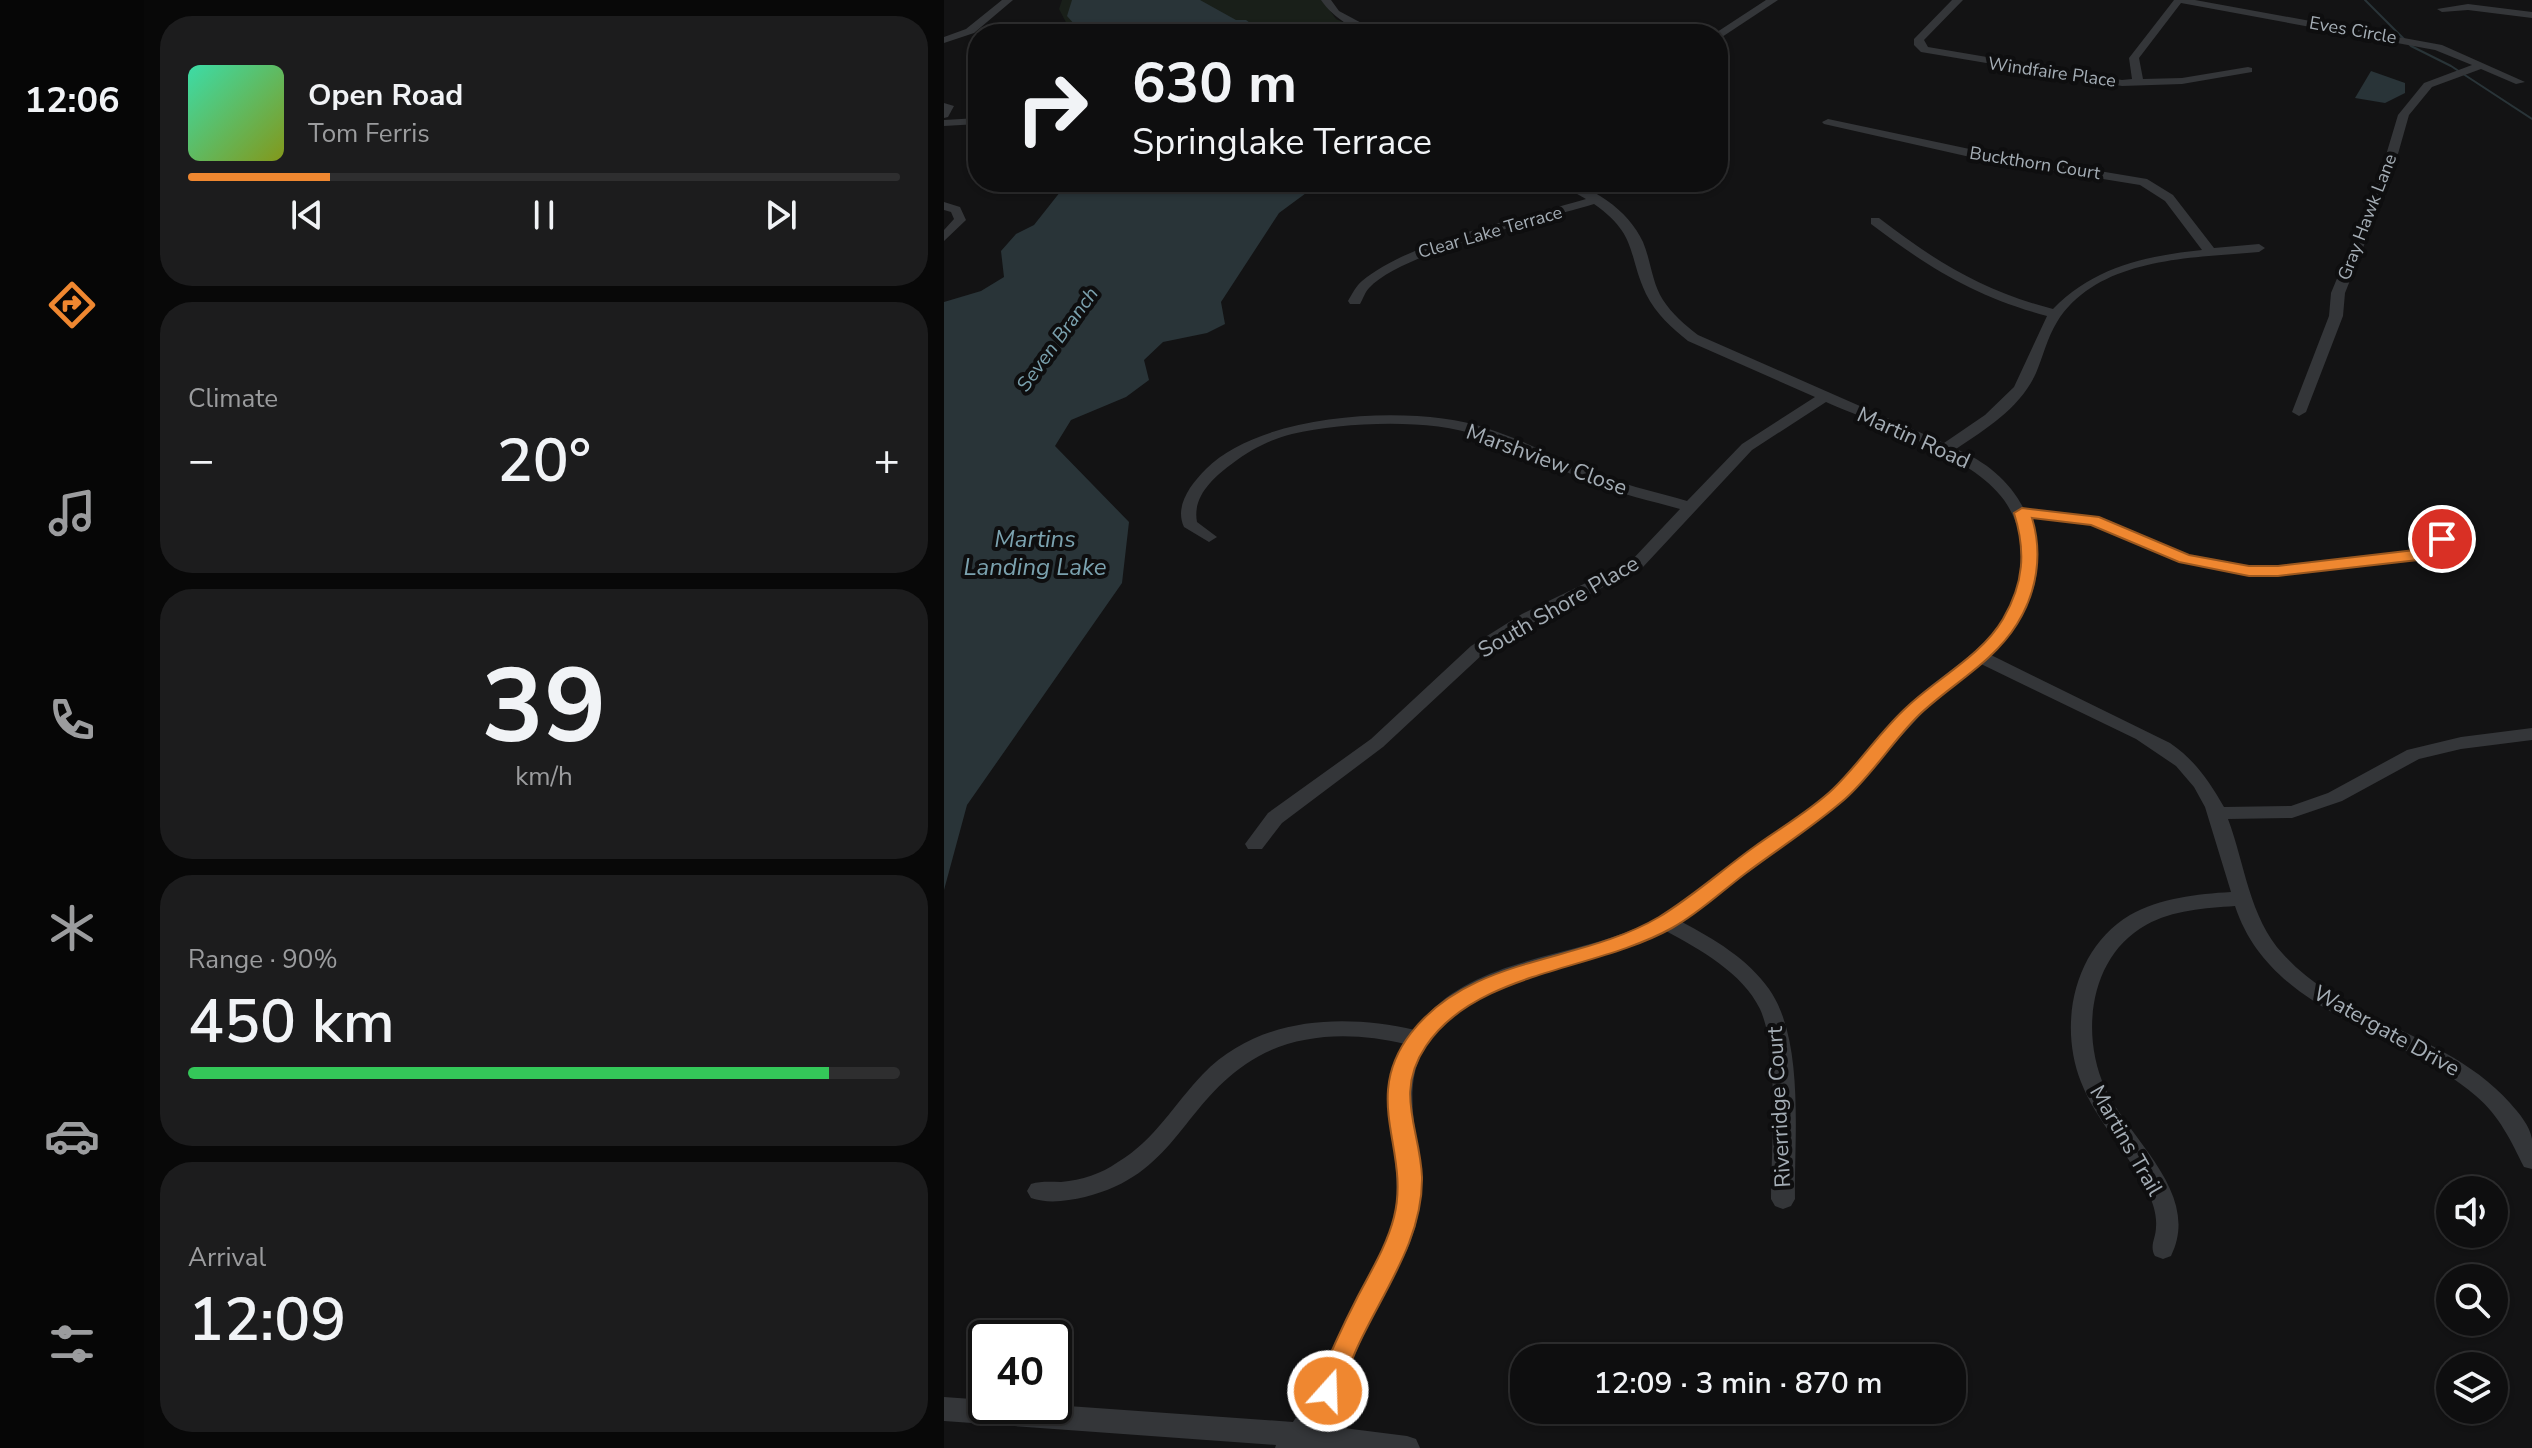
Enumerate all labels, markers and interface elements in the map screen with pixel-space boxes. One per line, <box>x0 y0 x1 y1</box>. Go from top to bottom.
street label: Eves Circle <box>2308 11 2398 49</box>
text: 630 m <box>1132 45 1297 122</box>
street label: Windfaire Place <box>1987 51 2117 93</box>
icon: right <box>1000 56 1104 160</box>
text: Open Road <box>308 75 463 116</box>
text: 12:06 <box>24 76 120 125</box>
text: Tom Ferris <box>308 116 430 151</box>
text: Springlake Terrace <box>1132 118 1432 167</box>
street label: Buckthorn Court <box>1968 141 2103 185</box>
street label: Gray Hawk Lane <box>2332 150 2402 284</box>
icon: previous <box>285 193 329 237</box>
icon: pause <box>522 193 566 237</box>
icon: next <box>759 193 803 237</box>
street label: Clear Lake Terrace <box>1415 200 1565 264</box>
icon: directions <box>44 277 100 333</box>
water label: Seven Branch <box>1010 281 1105 397</box>
text: Climate <box>188 381 278 416</box>
street label: Martin Road <box>1852 400 1975 476</box>
street label: Marshview Close <box>1462 417 1631 503</box>
text: 20° <box>497 420 591 502</box>
text: − <box>188 431 214 491</box>
text: + <box>874 431 900 491</box>
icon: music <box>44 485 100 541</box>
pin <box>2408 505 2476 573</box>
icon: arrive <box>2420 517 2464 561</box>
water label: Martins Landing Lake <box>963 523 1107 583</box>
street label: South Shore Place <box>1473 549 1644 665</box>
text: 39 <box>482 636 606 778</box>
icon: phone <box>44 692 100 748</box>
text: km/h <box>515 759 573 794</box>
icon: climate <box>44 900 100 956</box>
text: Range · 90% <box>188 942 338 977</box>
street label: Watergate Drive <box>2308 978 2465 1084</box>
text: 450 km <box>188 981 395 1063</box>
street label: Riverridge Court <box>1760 1025 1798 1188</box>
street label: Martins Trail <box>2082 1080 2170 1202</box>
icon: car <box>44 1108 100 1164</box>
map controls <box>2436 1176 2508 1424</box>
button: sound <box>2436 1176 2508 1248</box>
text: Arrival <box>188 1240 266 1275</box>
button: search <box>2436 1264 2508 1336</box>
text: 12:09 <box>188 1279 346 1361</box>
icon: filters <box>44 1316 100 1372</box>
speed limit sign: 40 <box>968 1320 1072 1424</box>
position arrow <box>1286 1349 1370 1433</box>
button: layers <box>2436 1352 2508 1424</box>
text: 12:09 · 3 min · 870 m <box>1593 1363 1883 1404</box>

